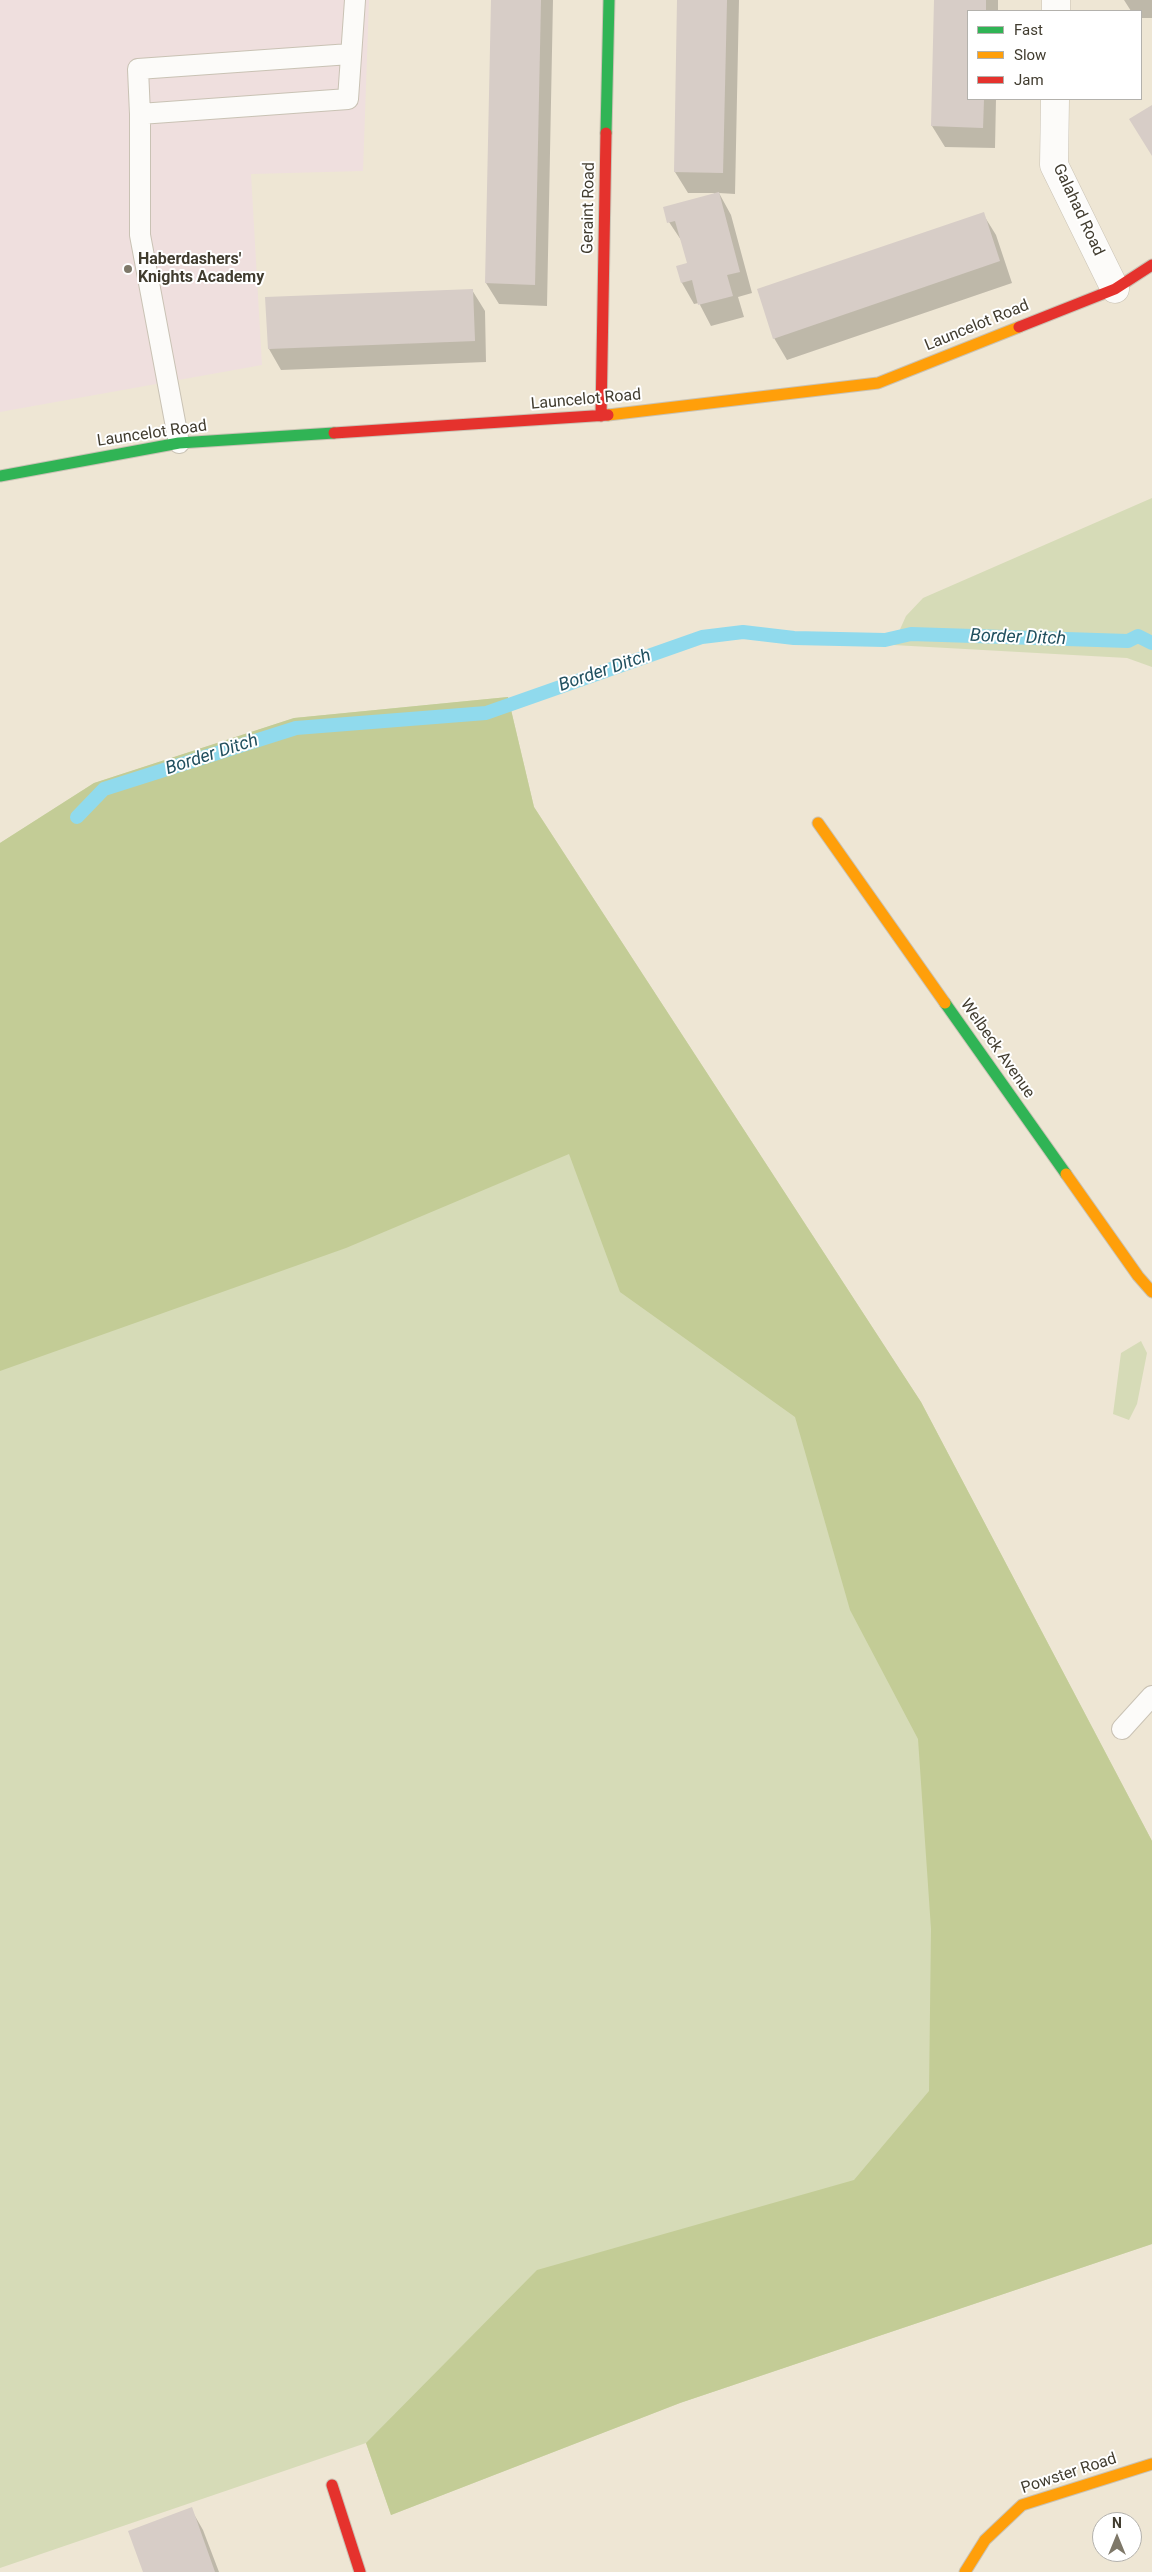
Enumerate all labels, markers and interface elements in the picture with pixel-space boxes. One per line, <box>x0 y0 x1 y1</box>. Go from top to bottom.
legend <box>967 10 1142 100</box>
text: Fast <box>1014 21 1043 39</box>
text: Slow <box>1014 46 1046 64</box>
text: Jam <box>1014 71 1044 89</box>
street label: Galahad Road <box>1048 161 1108 259</box>
street label: Geraint Road <box>579 162 599 254</box>
place label: Haberdashers' Knights Academy <box>138 250 264 288</box>
marker: Haberdashers' Knights Academy <box>122 263 134 275</box>
street label: Launcelot Road <box>922 296 1032 356</box>
street label: Launcelot Road <box>530 386 642 414</box>
street label: Launcelot Road <box>96 417 208 451</box>
water label: Border Ditch <box>970 626 1066 650</box>
water label: Border Ditch <box>556 645 654 697</box>
water label: Border Ditch <box>163 730 261 780</box>
street label: Welbeck Avenue <box>956 996 1038 1102</box>
street label: Powster Road <box>1019 2450 1119 2498</box>
north arrow <box>1092 2512 1142 2562</box>
text: N <box>1112 2515 1122 2531</box>

